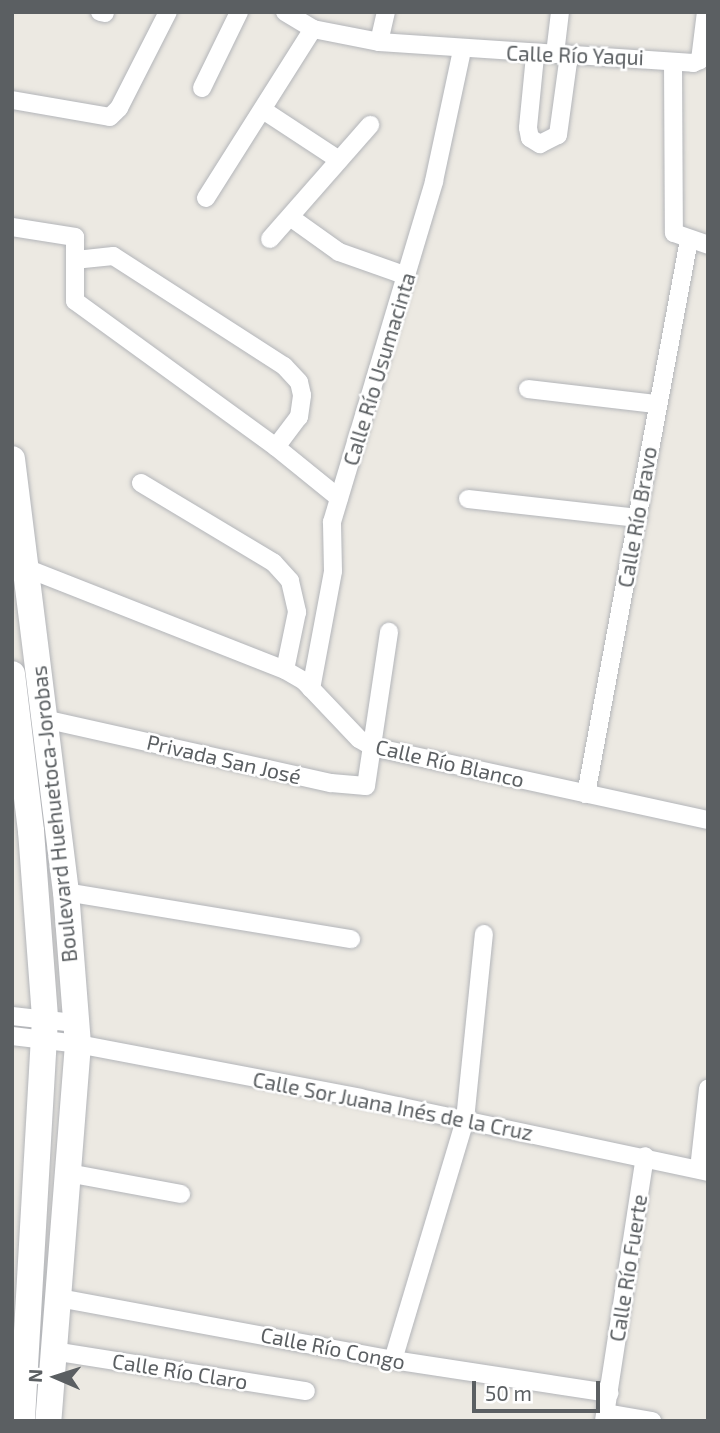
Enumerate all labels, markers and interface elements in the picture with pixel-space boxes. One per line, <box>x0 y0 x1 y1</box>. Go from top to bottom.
street label: Calle Río Yaqui <box>506 40 644 70</box>
street label: Calle Río Usumacinta <box>338 269 420 469</box>
street label: Calle Río Bravo <box>612 445 662 589</box>
street label: Boulevard Huehuetoca-Jorobas <box>26 664 82 964</box>
street label: Privada San José <box>144 729 304 789</box>
street label: Calle Río Blanco <box>373 734 527 792</box>
street label: Calle Sor Juana Inés de la Cruz <box>250 1066 536 1146</box>
street label: Calle Río Fuerte <box>604 1193 652 1343</box>
street label: Calle Río Congo <box>259 1322 407 1374</box>
north arrow <box>21 1342 91 1412</box>
street label: Calle Río Claro <box>111 1348 249 1394</box>
scale bar <box>475 1366 603 1410</box>
text: N <box>23 1368 46 1383</box>
text: 50 m <box>485 1380 532 1405</box>

